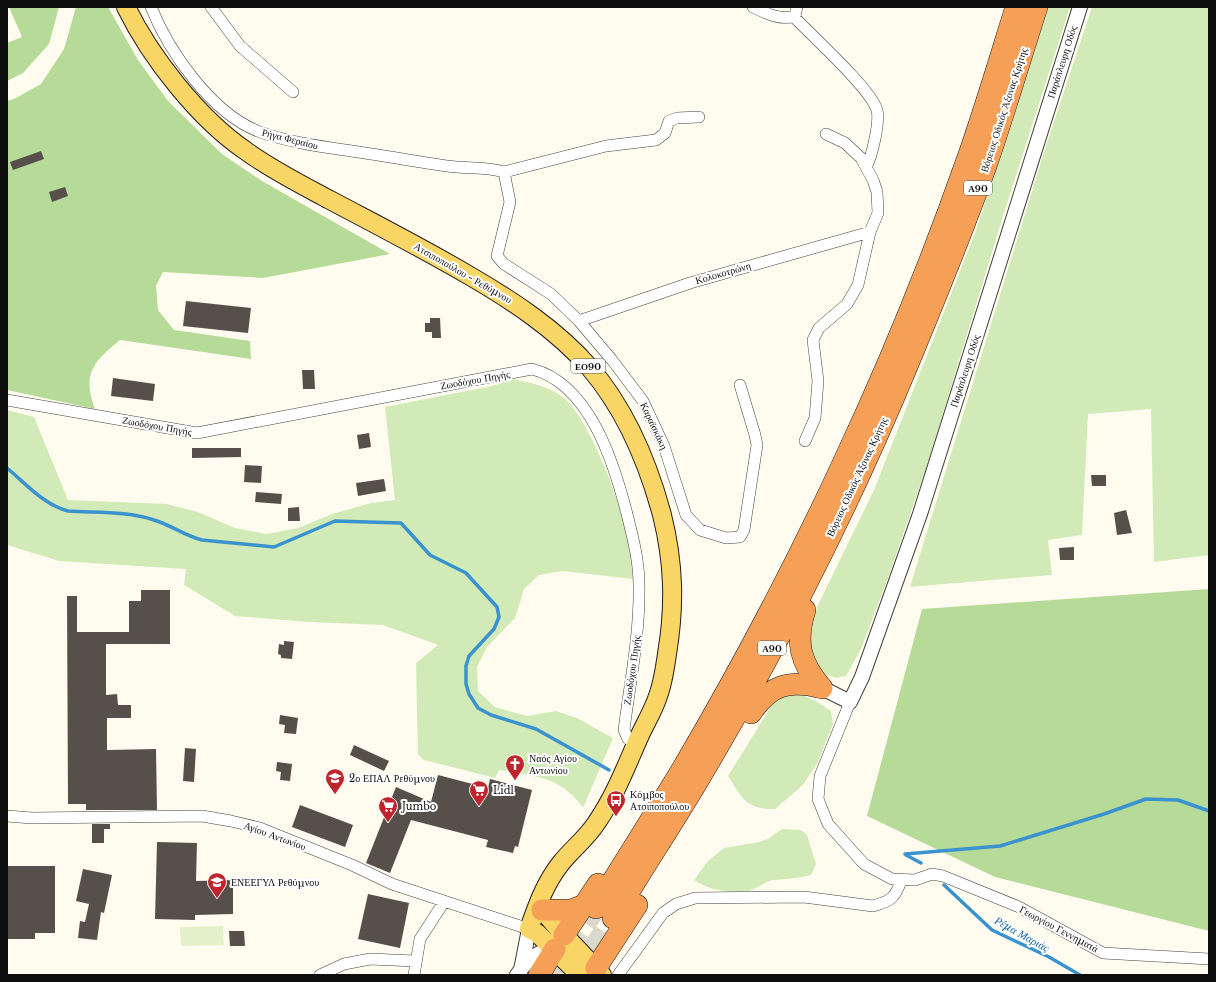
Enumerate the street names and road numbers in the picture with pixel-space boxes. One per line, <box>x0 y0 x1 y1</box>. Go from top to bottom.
street label: Παράπλευρη Οδός <box>1044 24 1080 100</box>
street label: Βόρειος Οδικός Άξονας Κρήτης <box>978 46 1030 174</box>
street label: Ρήγα Φεραίου <box>260 126 320 152</box>
road number: Α90 <box>964 181 992 195</box>
street label: Ατσιποπούλου - Ρεθύμνου <box>412 240 514 306</box>
street label: Κολοκοτρώνη <box>694 259 752 287</box>
street label: Παράπλευρη Οδός <box>947 333 983 409</box>
road number: ΕΟ90 <box>571 359 605 373</box>
street label: Ζωοδόχου Πηγής <box>439 367 511 393</box>
street label: Καραϊσκάκη <box>637 400 671 452</box>
street label: Ζωοδόχου Πηγής <box>121 413 193 439</box>
street label: Βόρειος Οδικός Άξονας Κρήτης <box>824 415 890 539</box>
street label: Ζωοδόχου Πηγής <box>621 634 643 706</box>
road number: Α90 <box>758 641 786 655</box>
street label: Αγίου Αντωνίου <box>242 819 308 853</box>
street label: Γεωργίου Γεννηματά <box>1017 903 1101 956</box>

